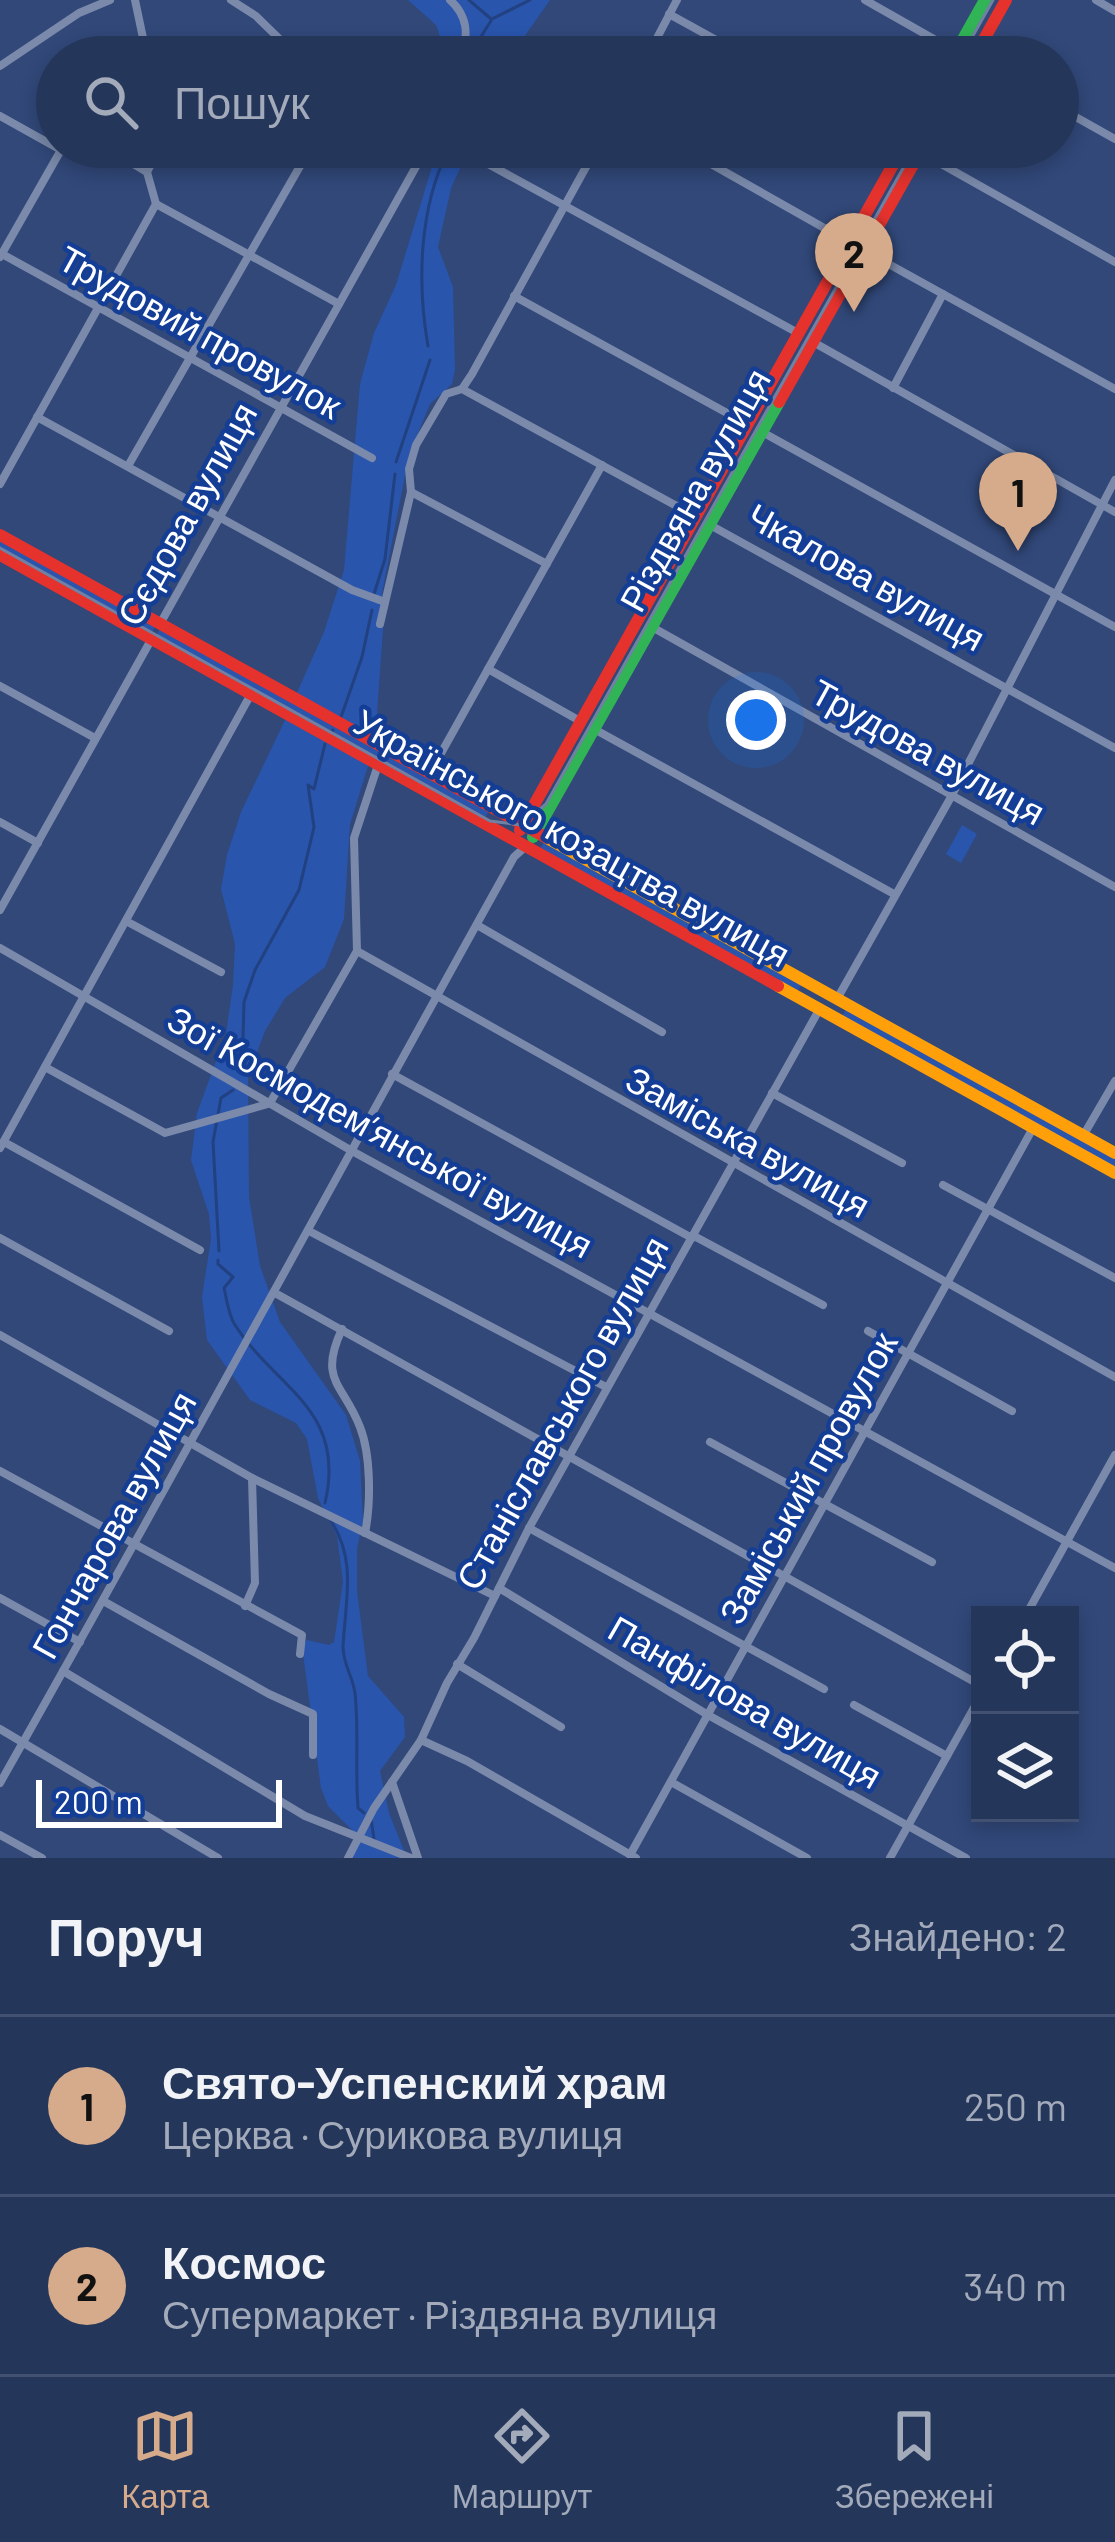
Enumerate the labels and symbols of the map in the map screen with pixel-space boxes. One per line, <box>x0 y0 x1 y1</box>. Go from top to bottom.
pin: 2 <box>815 213 893 312</box>
street label: Трудовий провулок <box>52 235 350 427</box>
street label: Різдвяна вулиця <box>609 360 779 619</box>
street label: Сєдова вулиця <box>107 394 266 633</box>
pin: 1 <box>979 452 1057 551</box>
street label: Чкалова вулиця <box>740 493 993 660</box>
street label: Трудова вулиця <box>804 669 1053 833</box>
your location <box>726 690 786 750</box>
street label: Українського козацтва вулиця <box>347 699 798 976</box>
street label: Зої Космодем’янської вулиця <box>160 996 601 1266</box>
street label: Заміська вулиця <box>619 1056 878 1226</box>
street label: Станіславського вулиця <box>446 1228 677 1597</box>
street label: Заміський провулок <box>709 1324 906 1631</box>
street label: Гончарова вулиця <box>22 1383 205 1666</box>
street label: Панфілова вулиця <box>601 1605 890 1797</box>
scale bar <box>36 1774 282 1827</box>

